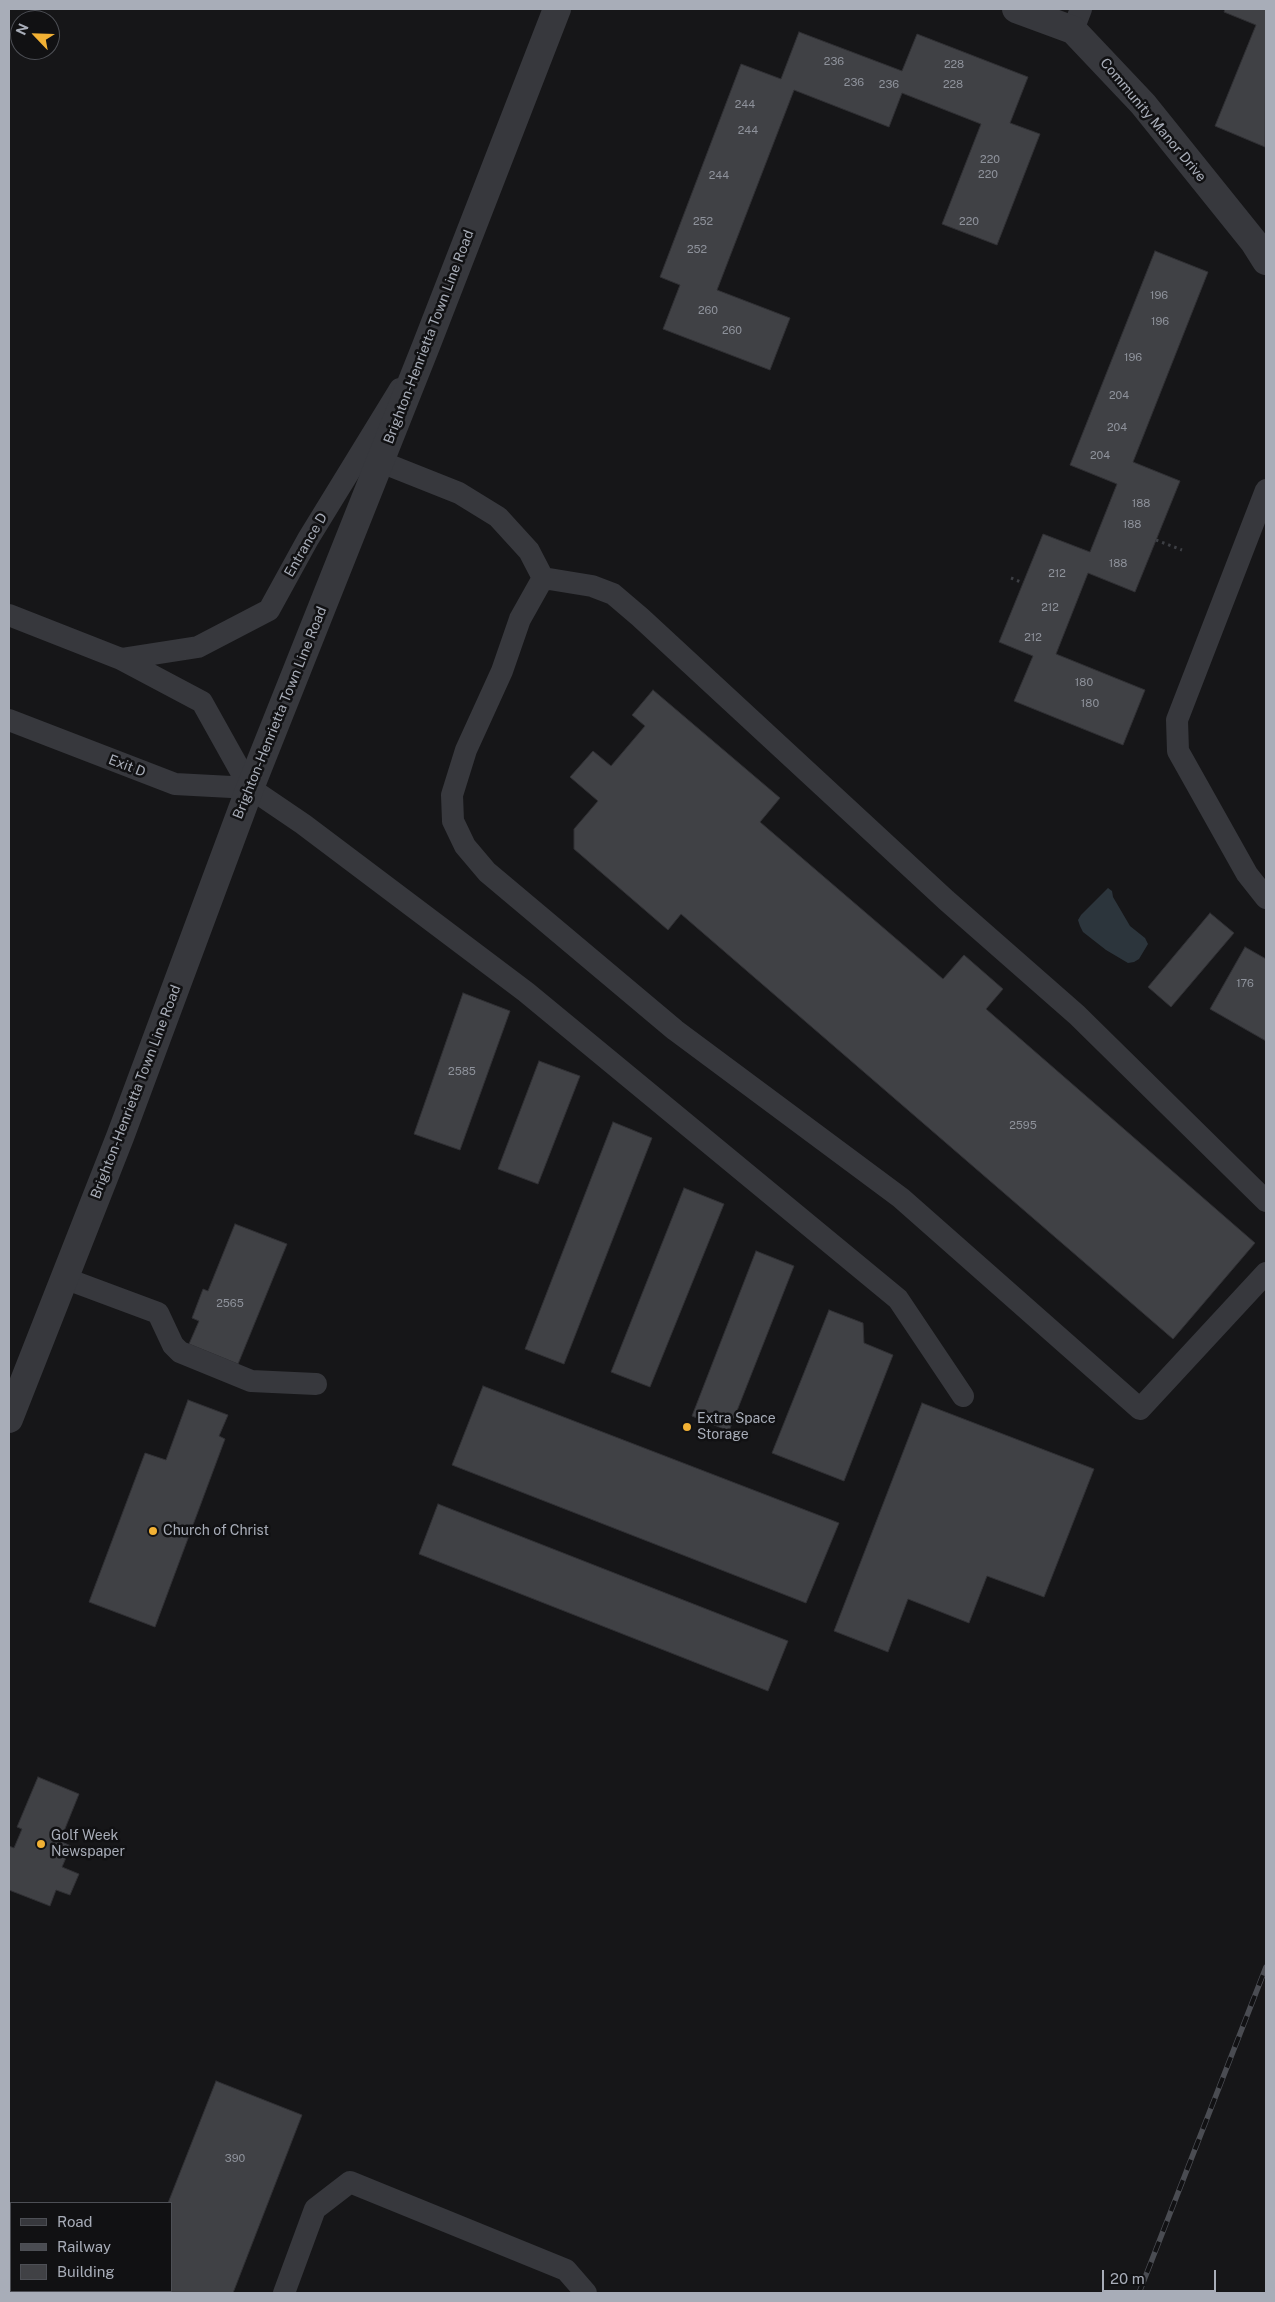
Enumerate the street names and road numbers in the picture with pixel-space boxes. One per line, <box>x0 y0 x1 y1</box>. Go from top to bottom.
street label: Community Manor Drive <box>1096 55 1210 185</box>
street label: Brighton-Henrietta Town Line Road <box>380 228 478 446</box>
street label: Entrance D <box>281 510 331 580</box>
street label: Brighton-Henrietta Town Line Road <box>230 604 330 822</box>
street label: Exit D <box>106 751 148 781</box>
street label: Brighton-Henrietta Town Line Road <box>87 983 185 1201</box>

